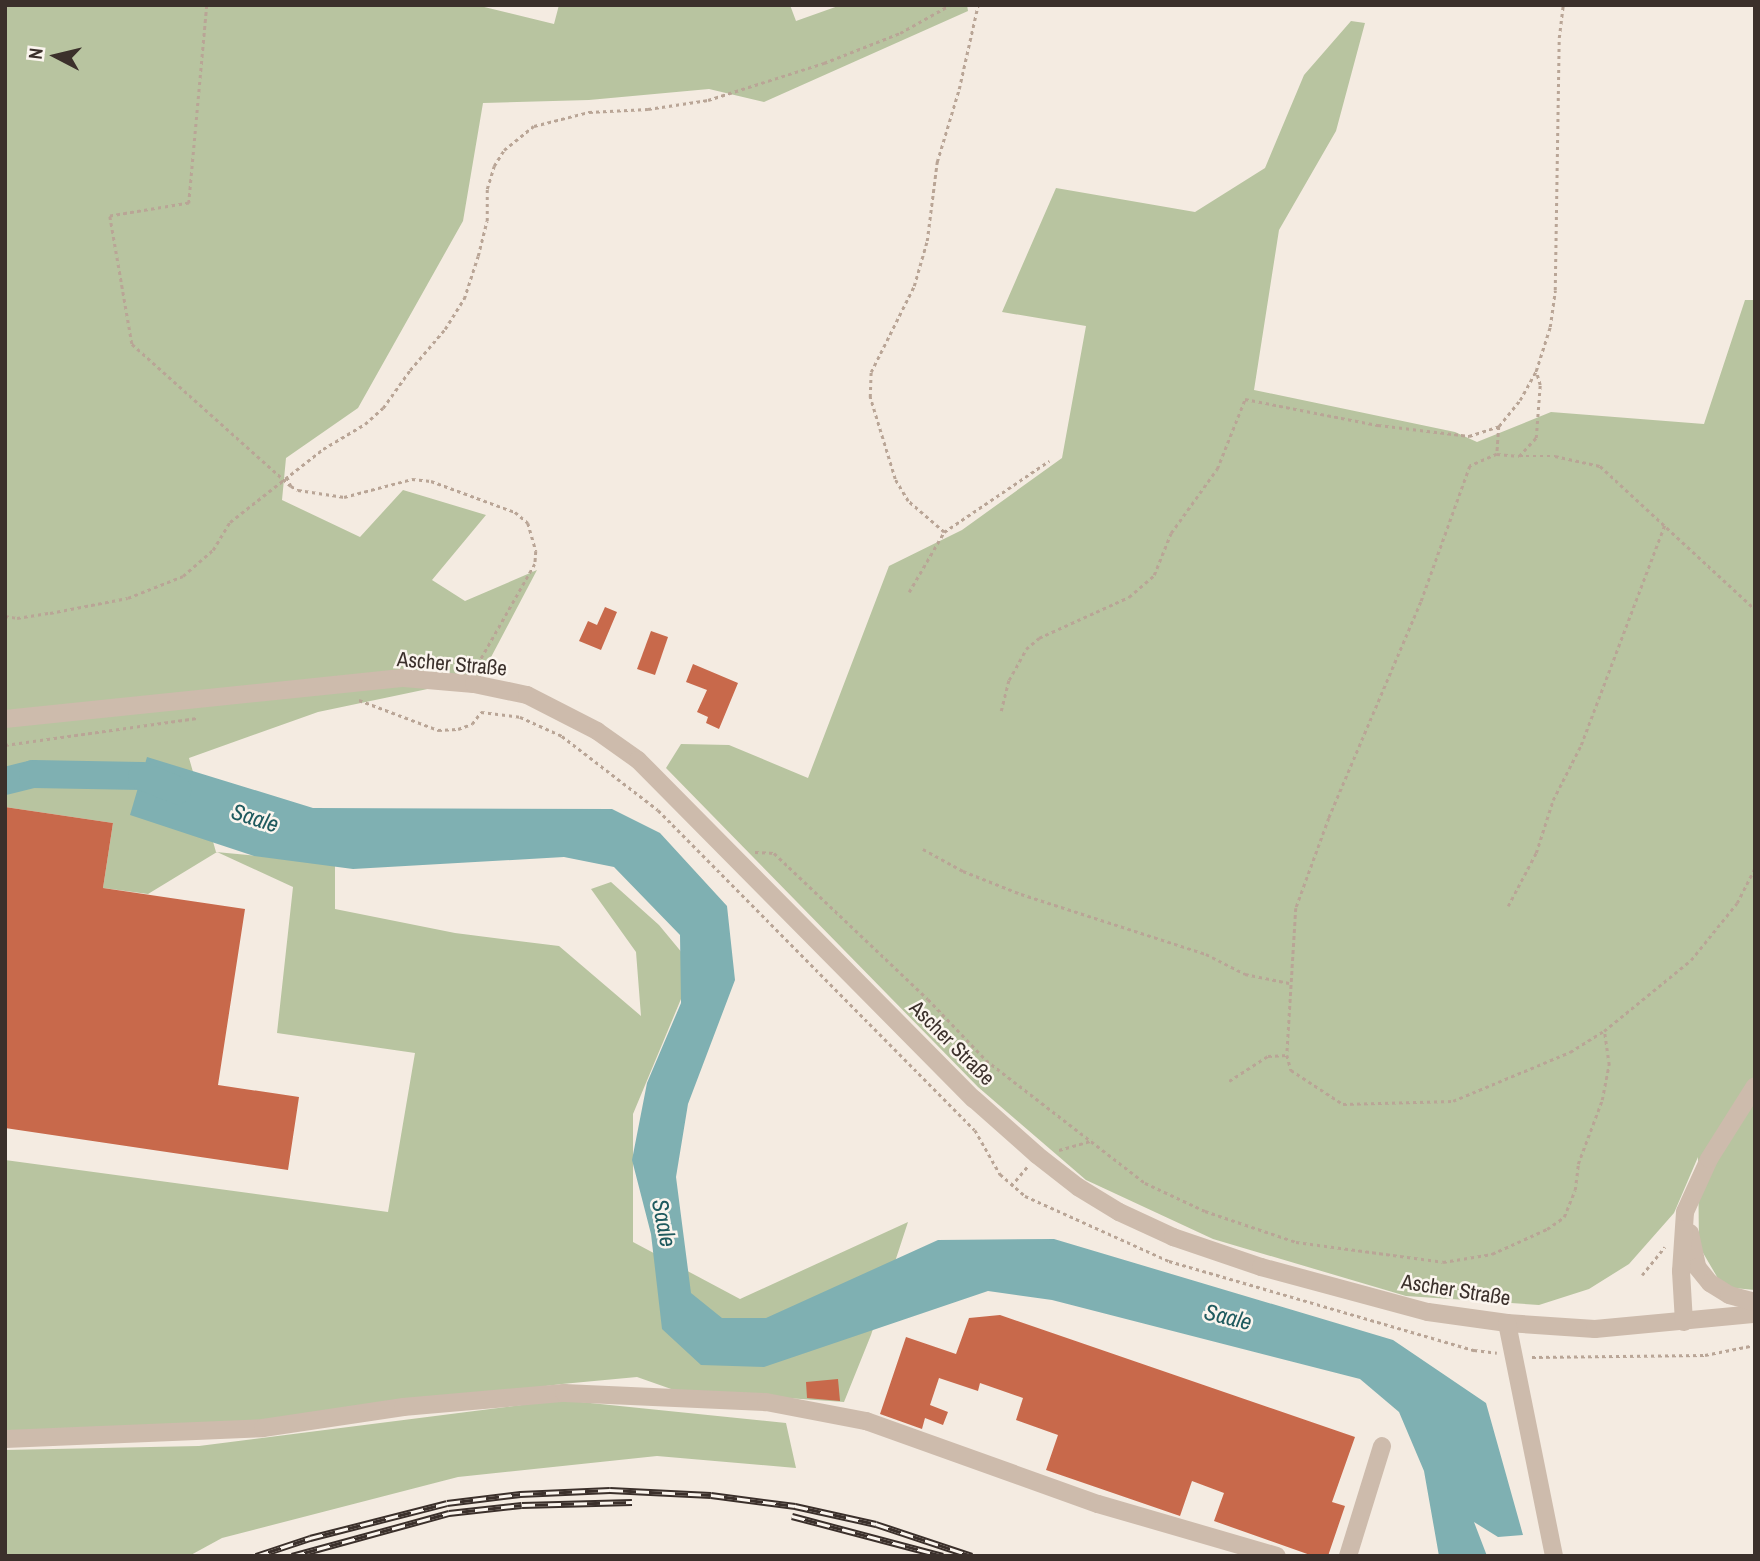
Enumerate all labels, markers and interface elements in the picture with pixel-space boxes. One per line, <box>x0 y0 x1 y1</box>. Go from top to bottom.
north arrow <box>21 21 91 91</box>
text: N <box>22 46 49 61</box>
street label: Ascher Straße <box>396 647 508 681</box>
water label: Saale <box>228 797 282 839</box>
street label: Ascher Straße <box>904 995 1000 1091</box>
water label: Saale <box>646 1197 682 1249</box>
street label: Ascher Straße <box>1400 1269 1512 1311</box>
water label: Saale <box>1201 1298 1255 1336</box>

